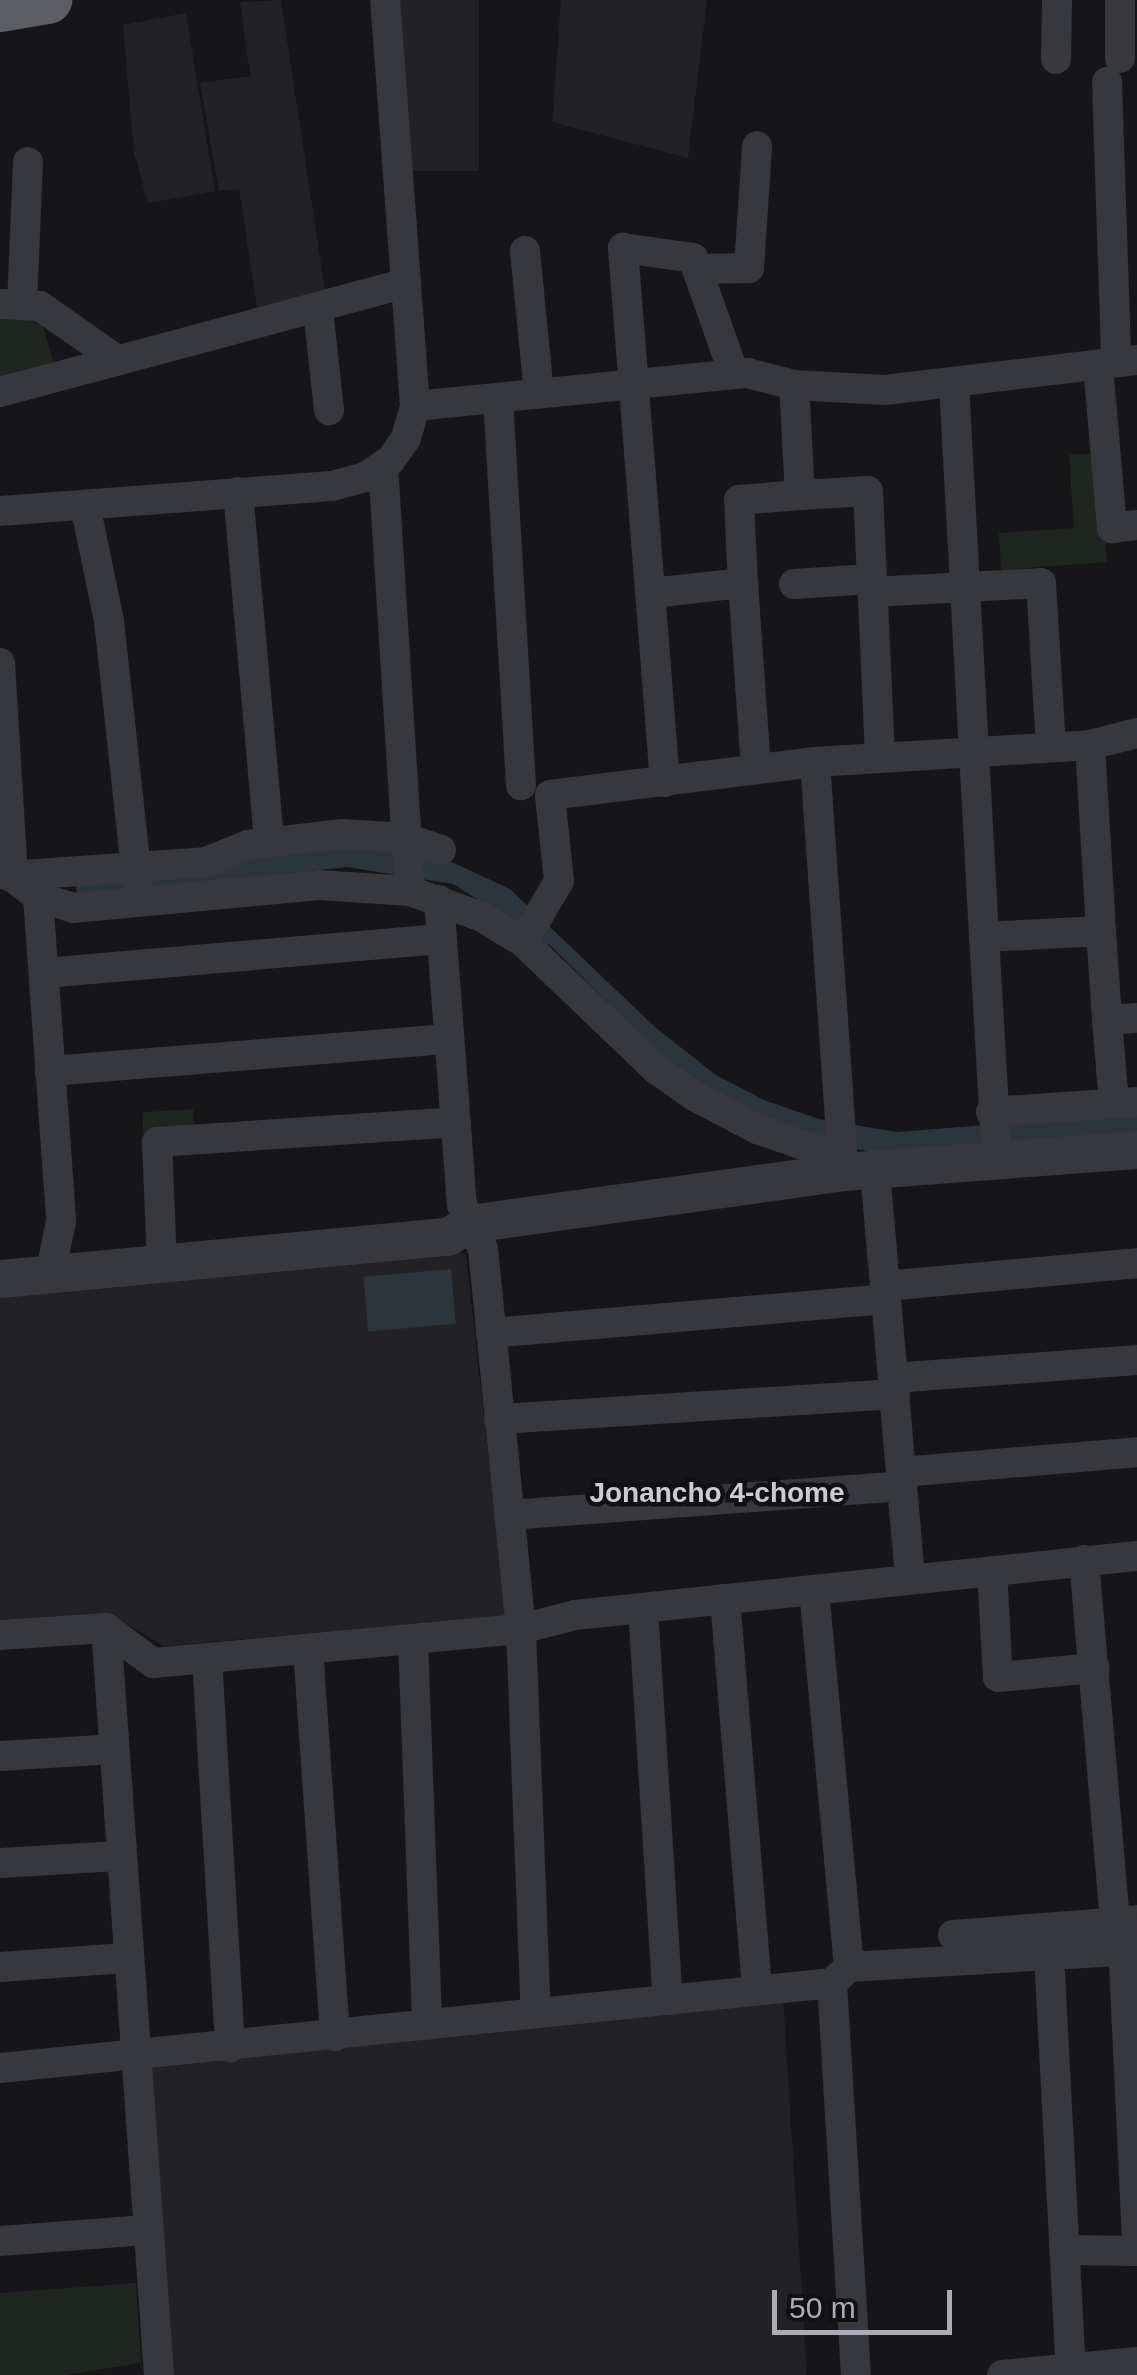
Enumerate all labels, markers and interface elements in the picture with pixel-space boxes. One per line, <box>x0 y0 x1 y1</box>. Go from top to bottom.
district label: Jonancho 4-chome <box>589 1476 845 1510</box>
scale bar <box>777 2270 957 2332</box>
text: 50 m <box>789 2291 856 2324</box>

